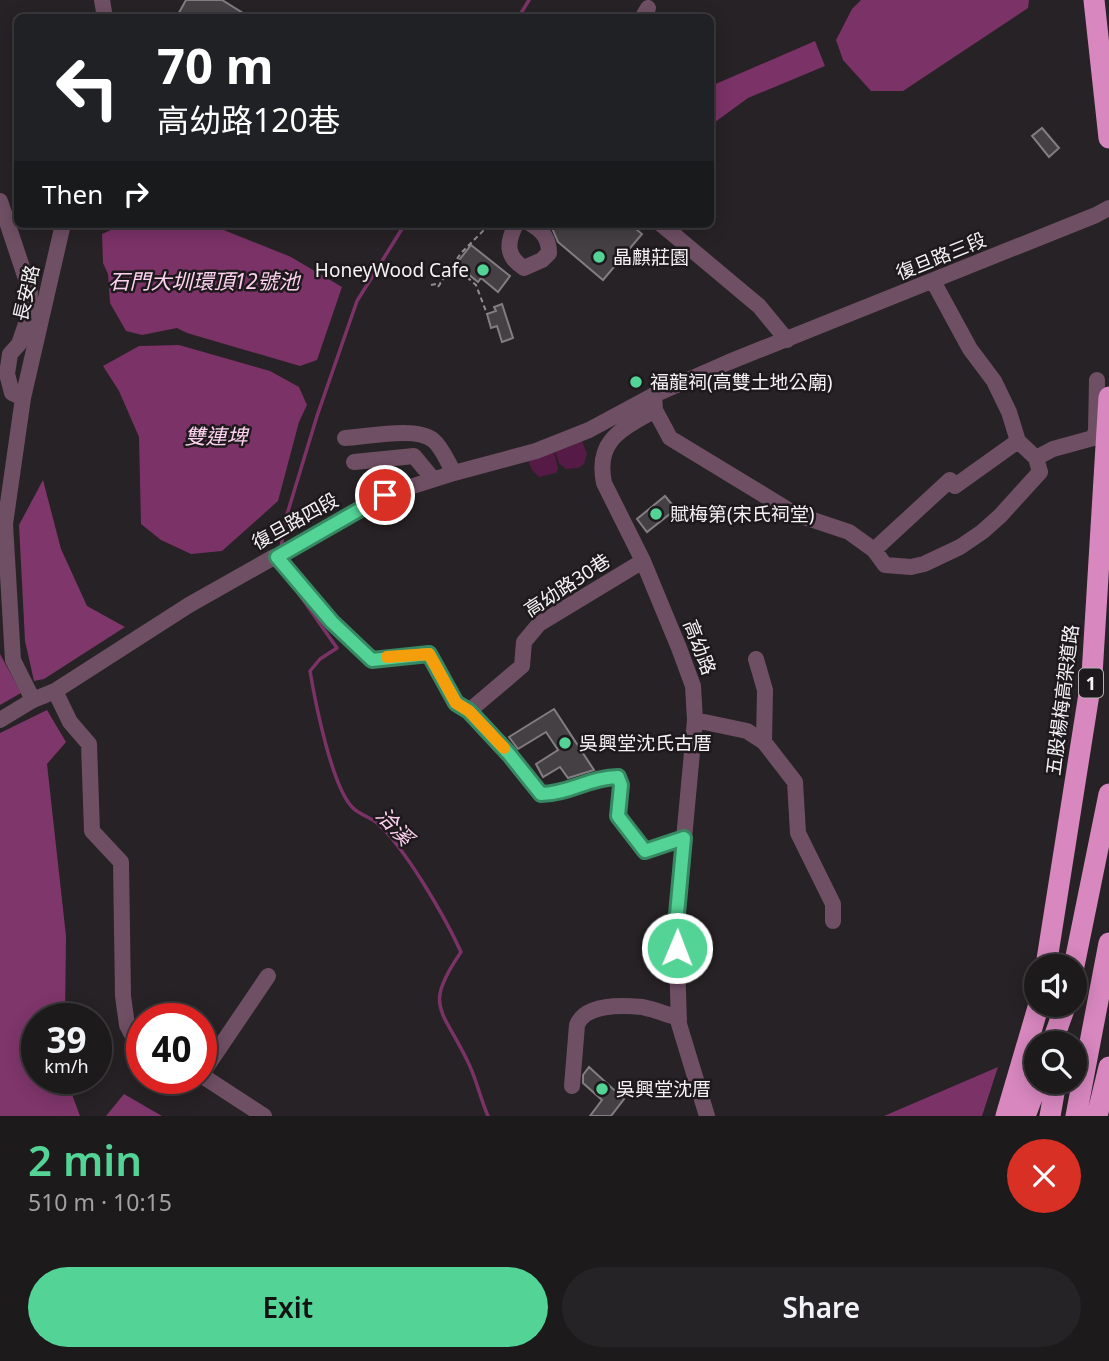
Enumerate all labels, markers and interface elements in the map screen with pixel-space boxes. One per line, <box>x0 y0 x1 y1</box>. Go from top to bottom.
text: 70 m <box>157 32 274 98</box>
icon: left <box>42 42 133 133</box>
text: 高幼路120巷 <box>157 98 340 141</box>
icon: right <box>117 175 155 213</box>
text: Then <box>42 176 103 212</box>
street label: 復旦路三段 <box>892 226 990 286</box>
place label: 晶麒莊園 <box>613 244 689 270</box>
marker: 晶麒莊園 <box>591 249 607 265</box>
place label: HoneyWood Cafe <box>315 257 469 283</box>
street label: 長安路 <box>7 262 45 324</box>
marker: HoneyWood Cafe <box>475 262 491 278</box>
water label: 石門大圳環頂12號池 <box>108 267 302 295</box>
place label: 福龍祠(高雙土地公廟) <box>650 369 832 395</box>
marker: 福龍祠(高雙土地公廟) <box>628 374 644 390</box>
water label: 雙連埤 <box>185 422 250 450</box>
pin <box>355 465 415 525</box>
icon: arrive <box>366 476 404 514</box>
street label: 復旦路四段 <box>247 487 343 555</box>
place label: 賦梅第(宋氏祠堂) <box>670 501 814 527</box>
marker: 賦梅第(宋氏祠堂) <box>648 506 664 522</box>
street label: 高幼路30巷 <box>519 547 615 623</box>
street label: 高幼路 <box>678 616 722 678</box>
street label: 五股楊梅高架道路 <box>1040 623 1084 777</box>
road number: 1 <box>1079 668 1103 698</box>
place label: 吳興堂沈氏古厝 <box>579 730 712 756</box>
marker: 吳興堂沈氏古厝 <box>557 735 573 751</box>
water label: 洽溪 <box>370 801 422 853</box>
position arrow <box>640 911 714 985</box>
map controls <box>1024 954 1087 1094</box>
button: sound <box>1024 954 1087 1017</box>
speed limit sign: 40 <box>126 1003 217 1094</box>
text: 39 <box>46 1016 87 1063</box>
button: search <box>1024 1031 1087 1094</box>
text: km/h <box>44 1054 89 1078</box>
place label: 吳興堂沈厝 <box>616 1076 711 1102</box>
marker: 吳興堂沈厝 <box>594 1081 610 1097</box>
text: 2 min <box>28 1131 142 1188</box>
button: close <box>1007 1139 1081 1213</box>
text: 510 m · 10:15 <box>28 1186 172 1218</box>
button: Exit <box>28 1267 548 1347</box>
button: Share <box>562 1267 1081 1347</box>

